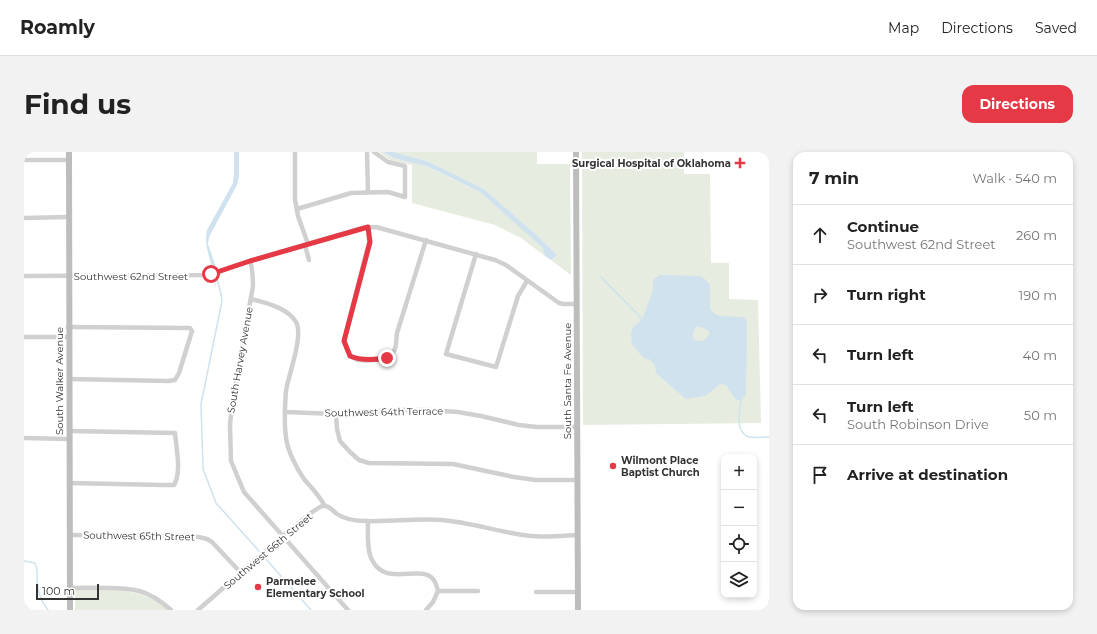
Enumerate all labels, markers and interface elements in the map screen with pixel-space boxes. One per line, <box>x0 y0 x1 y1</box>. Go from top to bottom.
text: Roamly <box>20 16 95 39</box>
text: Map <box>888 19 919 37</box>
text: Directions <box>941 19 1013 37</box>
text: Saved <box>1035 19 1077 37</box>
button: Directions <box>962 85 1073 123</box>
text: Find us <box>24 87 131 121</box>
place label: Surgical Hospital of Oklahoma <box>572 157 731 170</box>
marker: Surgical Hospital of Oklahoma <box>734 157 746 169</box>
text: 7 min <box>809 168 859 188</box>
text: Walk · 540 m <box>972 170 1057 186</box>
text: Continue <box>847 217 919 236</box>
icon: ahead <box>809 224 831 246</box>
text: 260 m <box>1016 227 1057 243</box>
text: Southwest 62nd Street <box>847 236 996 252</box>
route start <box>202 265 220 283</box>
street label: Southwest 62nd Street <box>74 270 188 283</box>
icon: right <box>809 284 831 306</box>
text: Turn right <box>847 285 926 304</box>
text: 190 m <box>1019 287 1057 303</box>
street label: South Harvey Avenue <box>224 306 256 414</box>
street label: South Santa Fe Avenue <box>561 323 574 439</box>
street label: South Walker Avenue <box>53 327 66 435</box>
icon: left <box>809 344 831 366</box>
text: Turn left <box>847 345 914 364</box>
text: 40 m <box>1023 347 1057 363</box>
route end <box>378 349 396 367</box>
text: Turn left <box>847 397 914 416</box>
street label: Southwest 64th Terrace <box>325 404 443 420</box>
icon: left <box>809 404 831 426</box>
text: 50 m <box>1024 407 1057 423</box>
text: South Robinson Drive <box>847 416 989 432</box>
place label: Wilmont Place Baptist Church <box>621 454 700 479</box>
map controls <box>721 454 757 598</box>
button: + <box>721 454 757 490</box>
marker: Wilmont Place Baptist Church <box>608 461 618 471</box>
icon: arrive <box>809 464 831 486</box>
text: Arrive at destination <box>847 465 1008 484</box>
button: − <box>721 490 757 526</box>
street label: Southwest 66th Street <box>221 510 315 592</box>
button: locate <box>721 526 757 562</box>
street label: Southwest 65th Street <box>83 529 195 543</box>
button: layers <box>721 562 757 598</box>
place label: Parmelee Elementary School <box>266 575 365 600</box>
scale bar <box>36 582 99 601</box>
marker: Parmelee Elementary School <box>253 582 263 592</box>
text: 100 m <box>42 584 75 598</box>

